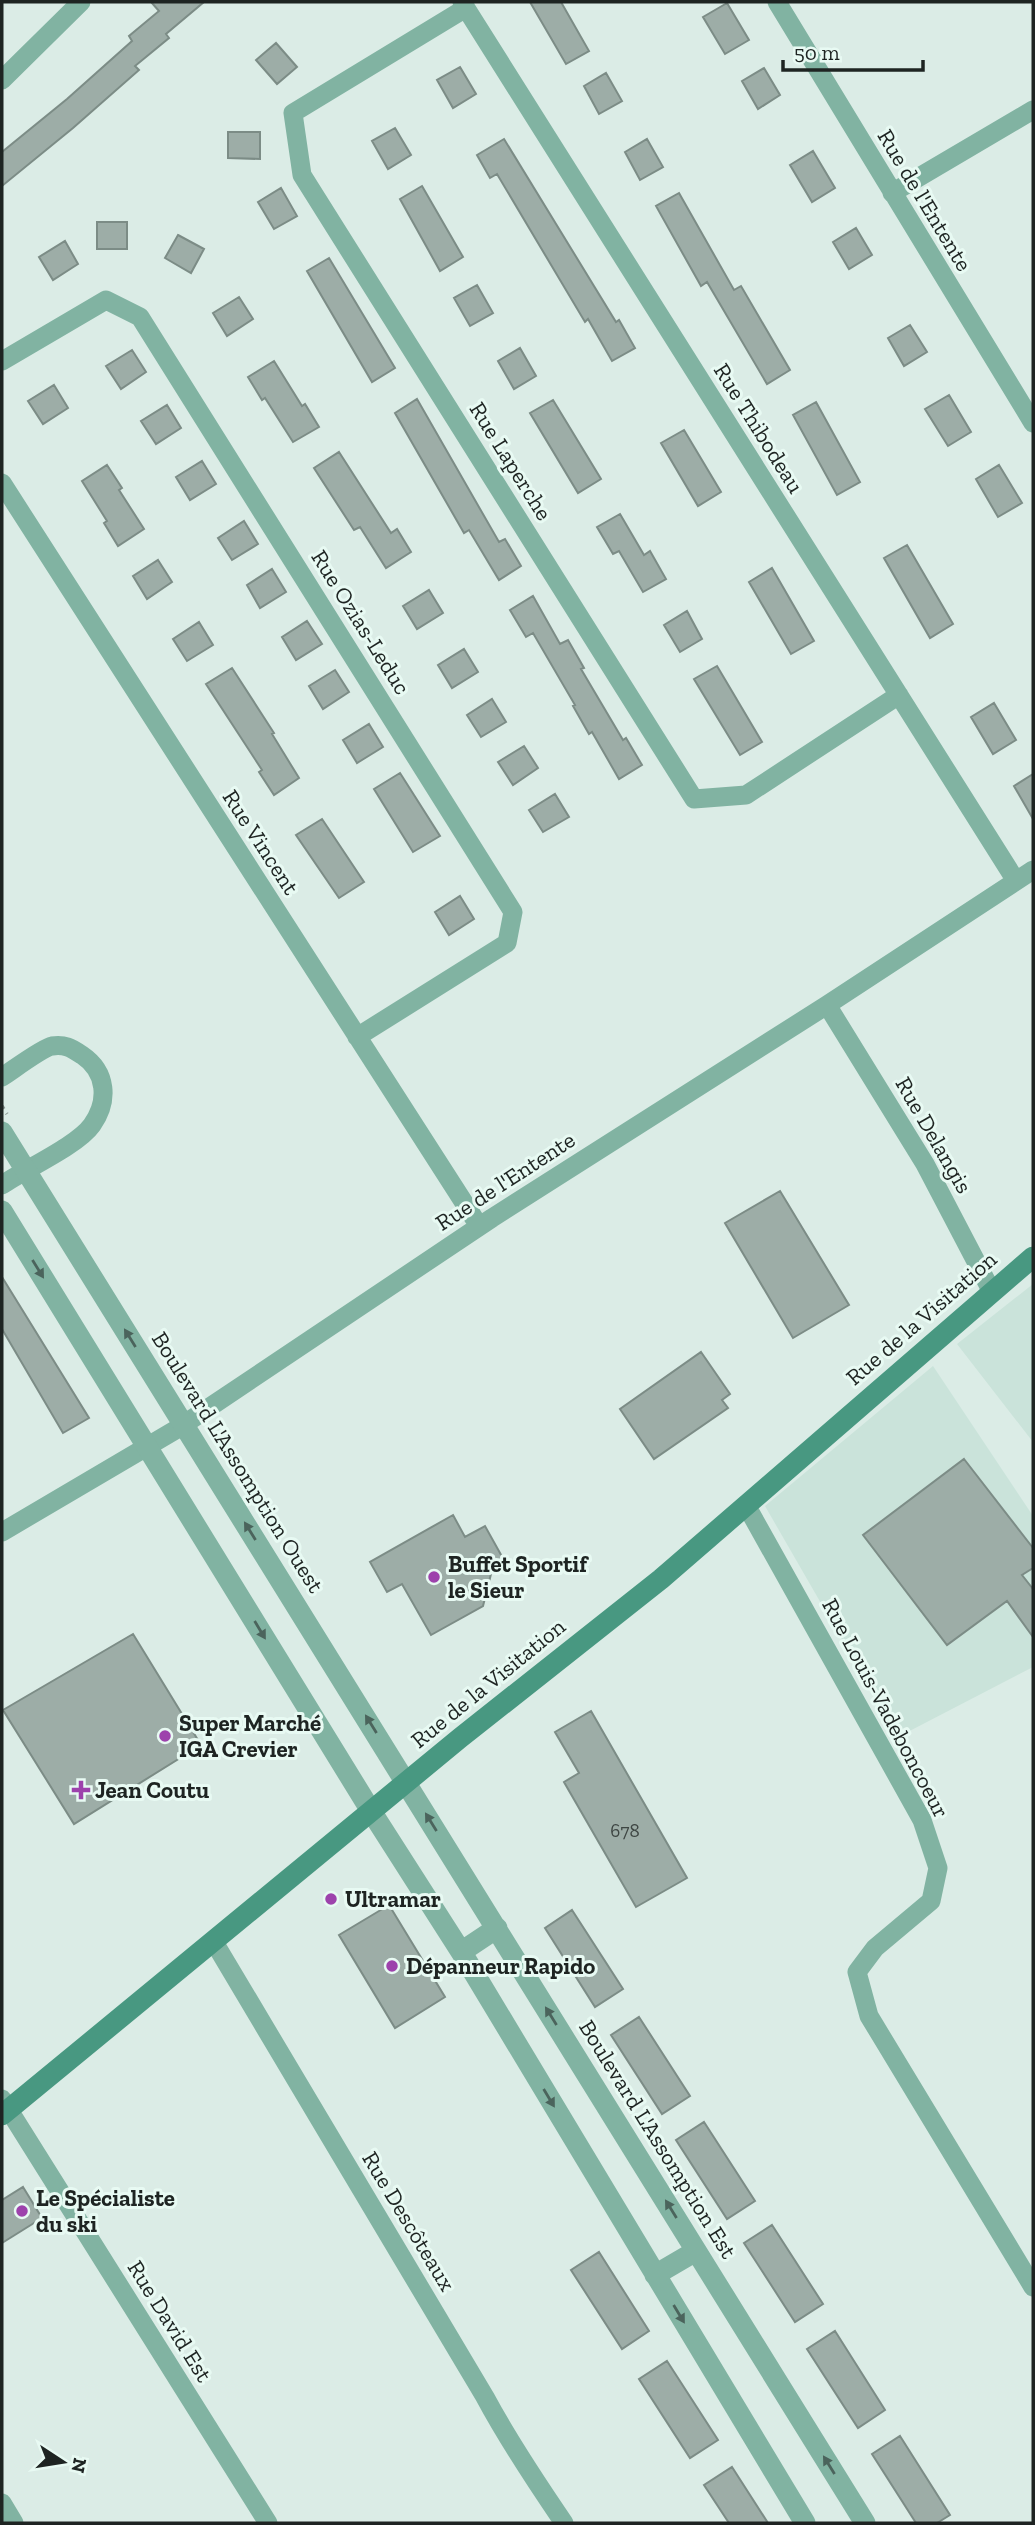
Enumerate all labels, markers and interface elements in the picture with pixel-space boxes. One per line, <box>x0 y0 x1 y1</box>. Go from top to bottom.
scale bar <box>783 28 923 72</box>
text: 50 m <box>794 40 840 65</box>
street label: Rue de l'Entente <box>872 124 978 276</box>
street label: Rue Thibodeau <box>708 358 810 498</box>
street label: Rue Laperche <box>464 397 558 525</box>
street label: Rue Ozias-Leduc <box>305 545 417 699</box>
street label: Rue Vincent <box>217 784 306 900</box>
street label: Rue Delangis <box>889 1072 979 1198</box>
street label: Rue de l'Entente <box>430 1126 580 1236</box>
street label: Rue de la Visitation <box>840 1245 1002 1391</box>
one-way arrow <box>31 1259 44 1278</box>
street label: Boulevard L'Assomption Ouest <box>146 1326 330 1598</box>
one-way arrow <box>124 1329 137 1348</box>
one-way arrow <box>244 1522 257 1541</box>
place label: Buffet Sportif le Sieur <box>448 1550 589 1604</box>
marker: Buffet Sportif le Sieur <box>426 1569 442 1585</box>
street label: Rue Louis-Vadeboncoeur <box>816 1593 956 1823</box>
street label: Rue de la Visitation <box>405 1612 571 1754</box>
one-way arrow <box>254 1621 267 1640</box>
place label: Super Marché IGA Crevier <box>179 1709 321 1763</box>
one-way arrow <box>364 1715 377 1734</box>
marker: Super Marché IGA Crevier <box>157 1728 173 1744</box>
place label: Jean Coutu <box>95 1776 210 1804</box>
marker: Jean Coutu <box>73 1782 89 1798</box>
one-way arrow <box>425 1812 438 1832</box>
house number: 678 <box>610 1819 640 1842</box>
place label: Ultramar <box>345 1885 441 1913</box>
marker: Ultramar <box>323 1891 339 1907</box>
place label: Dépanneur Rapido <box>406 1952 595 1980</box>
marker: Dépanneur Rapido <box>384 1958 400 1974</box>
one-way arrow <box>545 2006 558 2025</box>
street label: Boulevard L'Assomption Est <box>573 2015 743 2264</box>
one-way arrow <box>543 2089 555 2108</box>
street label: Rue Descôteaux <box>356 2146 462 2296</box>
place label: Le Spécialiste du ski <box>36 2184 175 2238</box>
one-way arrow <box>664 2200 677 2219</box>
marker: Le Spécialiste du ski <box>14 2203 30 2219</box>
street label: Rue David Est <box>122 2255 219 2387</box>
one-way arrow <box>673 2305 685 2324</box>
north arrow <box>28 2427 98 2497</box>
text: N <box>66 2456 92 2475</box>
one-way arrow <box>822 2456 835 2475</box>

